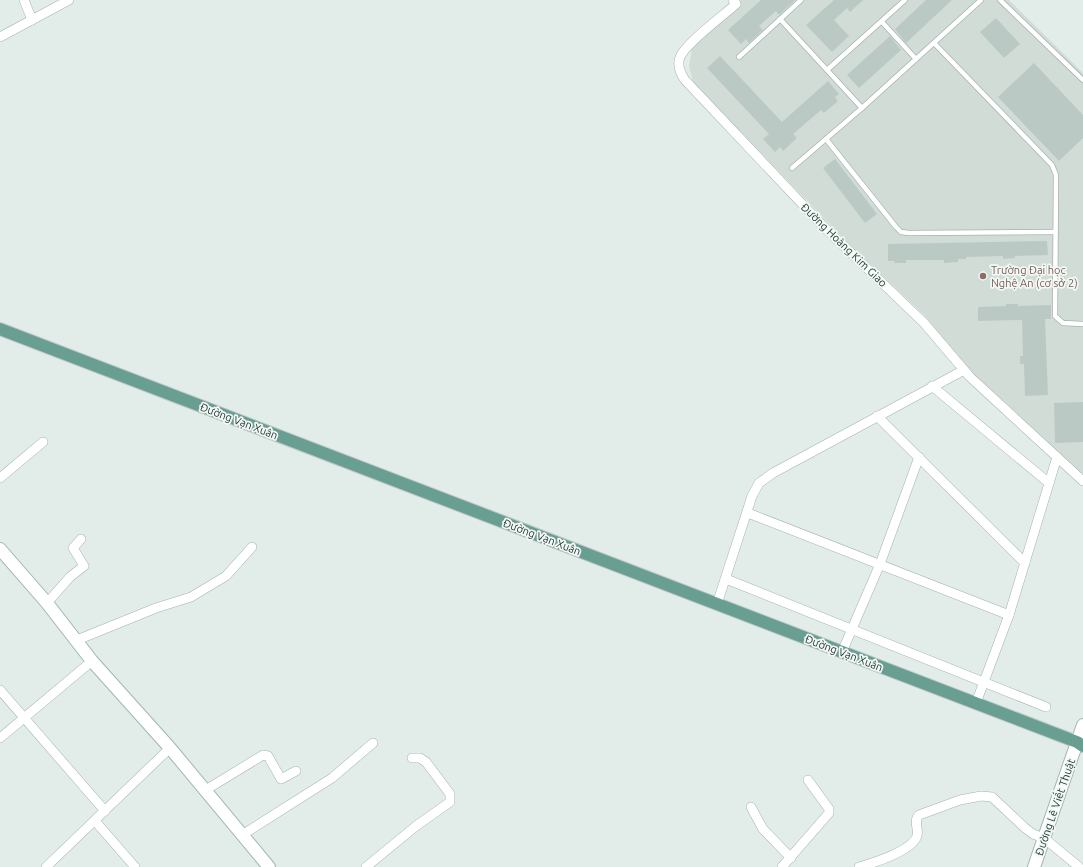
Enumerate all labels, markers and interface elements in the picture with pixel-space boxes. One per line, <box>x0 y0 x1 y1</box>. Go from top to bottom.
street label: Đường Hoàng Kim Giao <box>799 201 889 289</box>
place label: Trường Đại học Nghệ An (cơ sở 2) <box>991 264 1078 290</box>
marker: Trường Đại học Nghệ An (cơ sở 2) <box>978 271 988 281</box>
street label: Đường Vạn Xuân <box>198 401 280 442</box>
street label: Đường Vạn Xuân <box>501 517 583 558</box>
street label: Đường Vạn Xuân <box>803 633 885 674</box>
street label: Đường Lê Viết Thuật <box>1031 756 1078 857</box>

